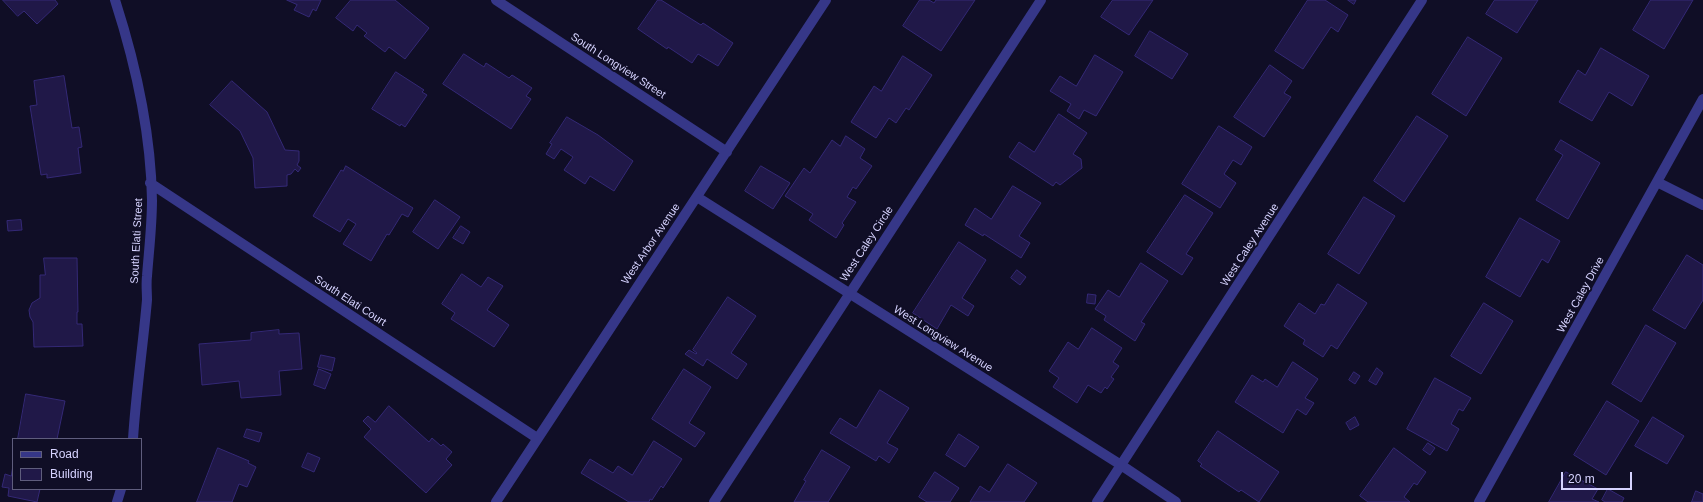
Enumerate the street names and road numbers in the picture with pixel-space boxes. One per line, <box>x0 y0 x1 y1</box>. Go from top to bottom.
street label: South Longview Street <box>568 30 668 102</box>
street label: South Elati Street <box>128 198 146 284</box>
street label: West Arbor Avenue <box>619 201 683 287</box>
street label: West Caley Avenue <box>1218 201 1282 289</box>
street label: West Caley Circle <box>838 204 896 284</box>
street label: West Caley Drive <box>1555 255 1607 335</box>
street label: South Elati Court <box>312 273 388 329</box>
street label: West Longview Avenue <box>891 303 995 375</box>

